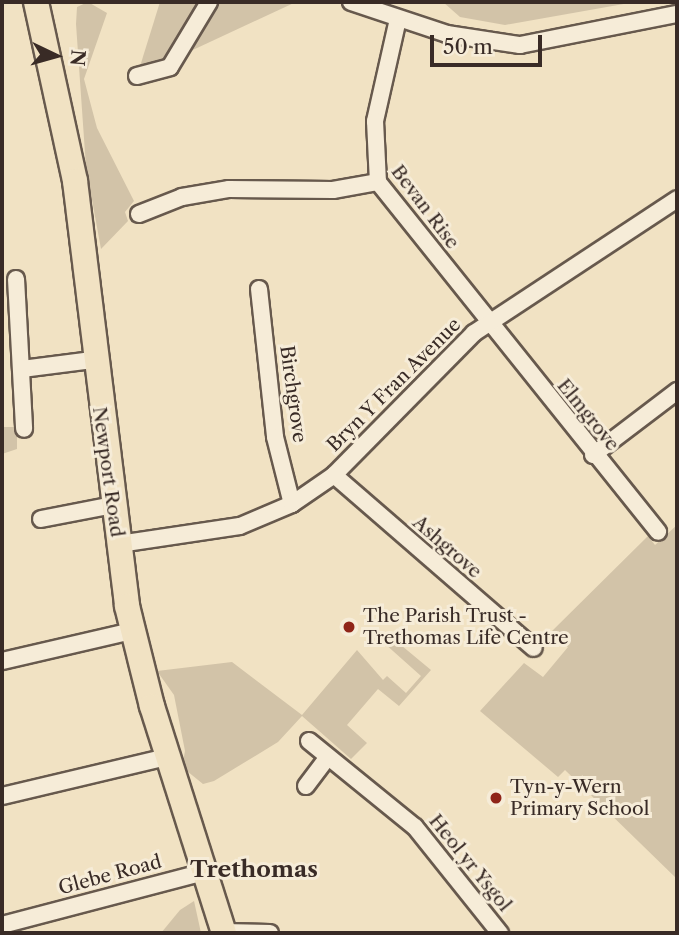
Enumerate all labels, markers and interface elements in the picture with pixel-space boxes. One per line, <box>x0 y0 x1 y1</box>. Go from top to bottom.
north arrow <box>21 21 91 91</box>
scale bar <box>434 21 546 65</box>
text: 50 m <box>443 34 493 59</box>
text: N <box>65 49 90 67</box>
street label: Bevan Rise <box>386 161 464 253</box>
street label: Bryn Y Fran Avenue <box>322 313 466 457</box>
street label: Birchgrove <box>275 344 311 444</box>
street label: Elmgrove <box>552 375 624 455</box>
street label: Newport Road <box>88 405 128 539</box>
street label: Ashgrove <box>408 511 486 583</box>
place label: The Parish Trust - Trethomas Life Centre <box>363 605 569 649</box>
marker: The Parish Trust - Trethomas Life Centre <box>341 619 357 635</box>
place label: Tyn-y-Wern Primary School <box>510 776 650 820</box>
marker: Tyn-y-Wern Primary School <box>488 790 504 806</box>
street label: Heol yr Ysgol <box>423 809 517 917</box>
street label: Glebe Road <box>56 850 164 900</box>
district label: Trethomas <box>190 855 318 883</box>

